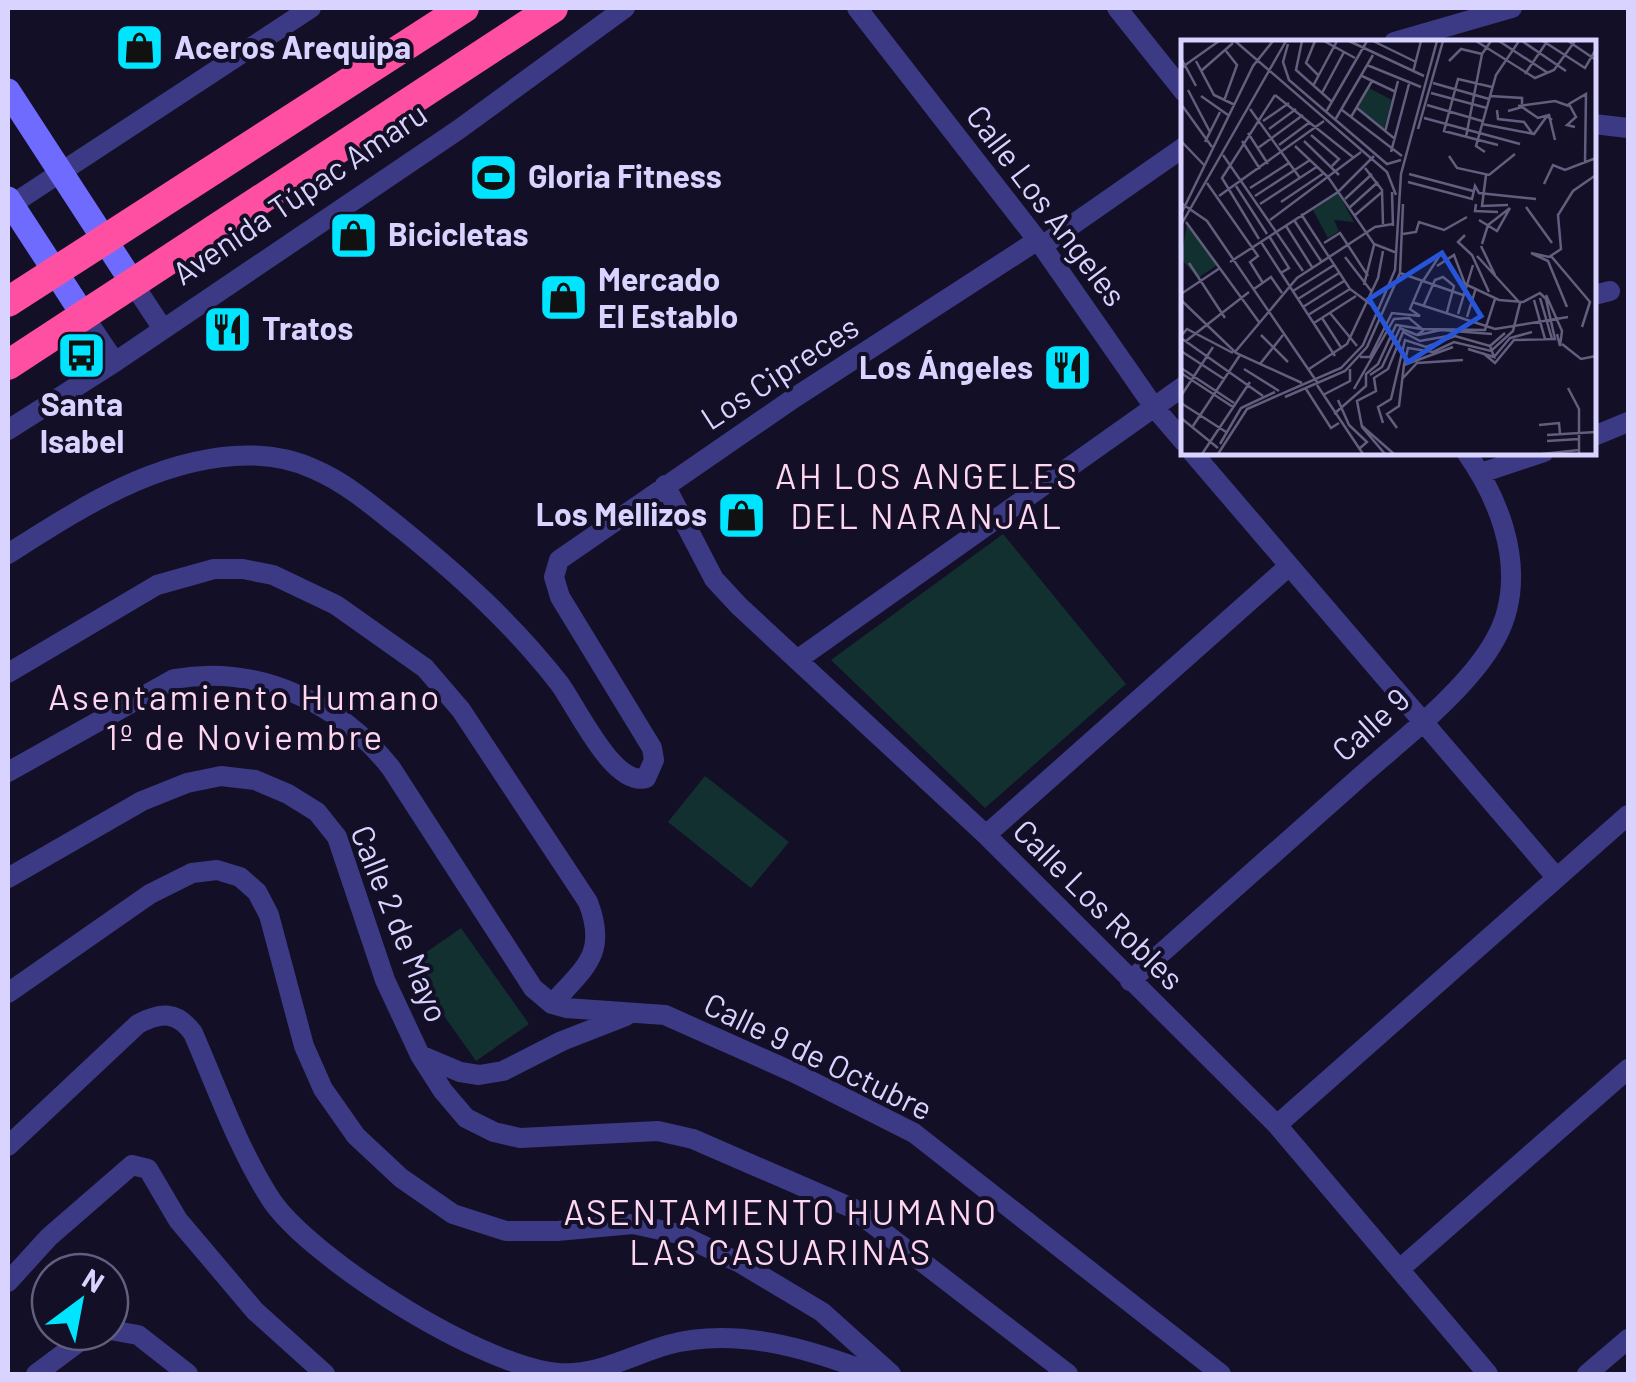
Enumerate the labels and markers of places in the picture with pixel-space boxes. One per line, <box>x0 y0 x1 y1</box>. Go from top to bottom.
shop icon: Aceros Arequipa <box>113 22 165 74</box>
place label: Aceros Arequipa <box>174 27 411 65</box>
sports icon: Gloria Fitness <box>467 151 519 203</box>
place label: Gloria Fitness <box>528 156 722 194</box>
shop icon: Bicicletas <box>327 209 379 261</box>
place label: Bicicletas <box>388 214 529 252</box>
place label: Mercado El Establo <box>598 259 738 334</box>
shop icon: Mercado El Establo <box>537 272 589 324</box>
restaurant icon: Tratos <box>201 303 253 355</box>
place label: Tratos <box>262 308 353 346</box>
bus stop icon: Santa Isabel <box>56 329 108 381</box>
restaurant icon: Los Ángeles <box>1042 342 1094 394</box>
place label: Los Ángeles <box>859 347 1033 385</box>
place label: Santa Isabel <box>40 384 124 459</box>
shop icon: Los Mellizos <box>716 489 768 541</box>
place label: Los Mellizos <box>536 494 707 532</box>

